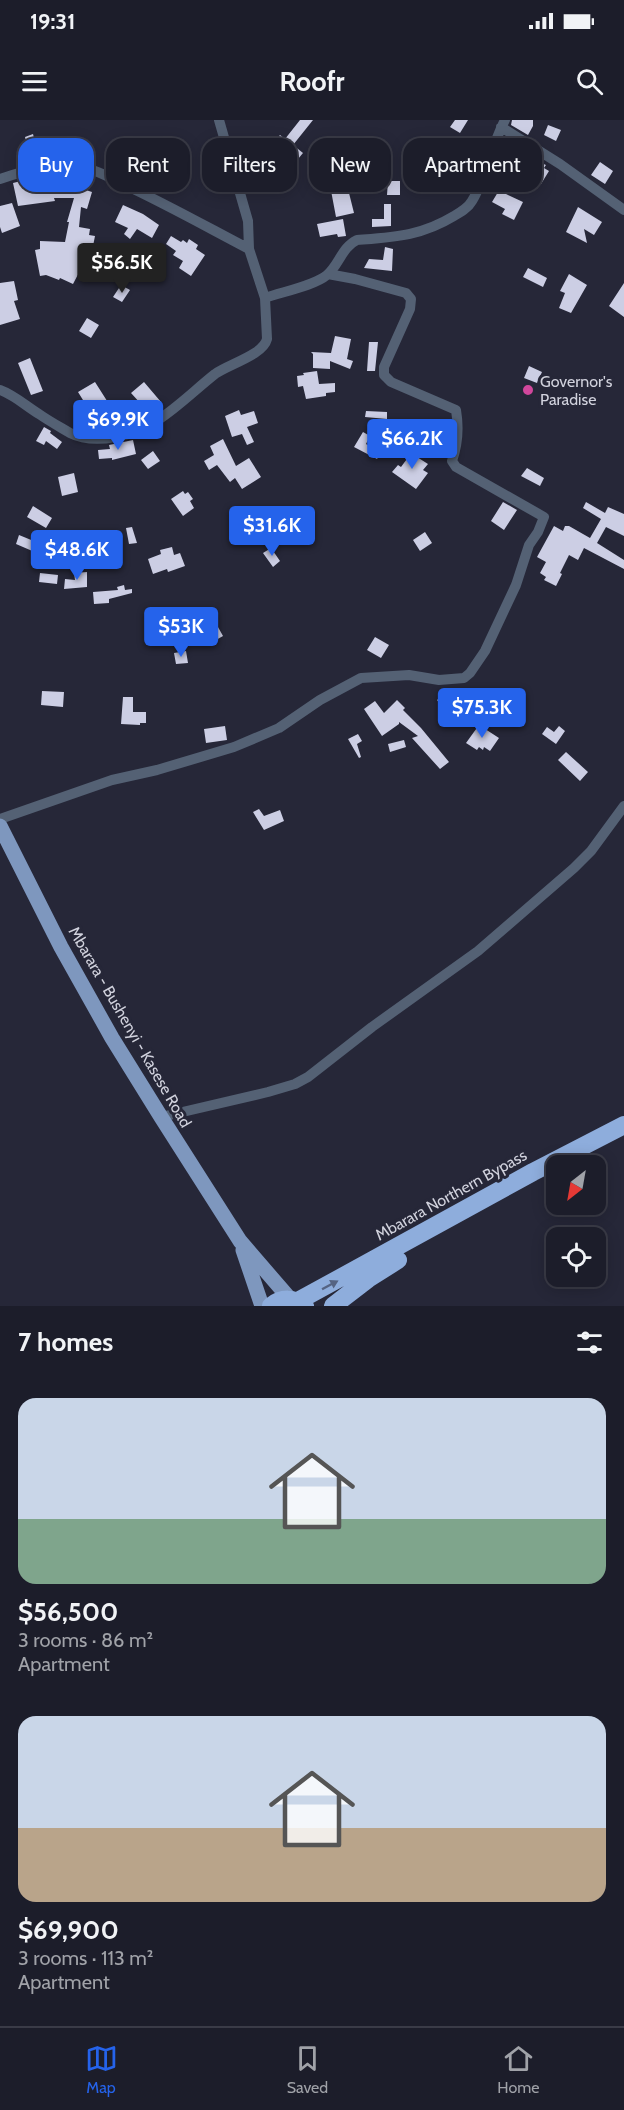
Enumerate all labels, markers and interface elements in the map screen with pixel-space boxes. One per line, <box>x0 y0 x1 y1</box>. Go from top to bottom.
text: 19:31 <box>30 8 75 35</box>
icon: menu <box>18 65 51 98</box>
text: Roofr <box>279 65 345 98</box>
icon: search <box>573 65 606 98</box>
chip: Buy <box>18 138 94 192</box>
chip: Rent <box>106 138 190 192</box>
chip: Filters <box>202 138 297 192</box>
chip: New <box>309 138 391 192</box>
chip: Apartment <box>403 138 542 192</box>
pin: $56.5K <box>73 243 171 294</box>
text: $56.5K <box>91 250 153 274</box>
place label: Governor's Paradise <box>540 372 613 409</box>
marker: Governor's Paradise <box>521 383 535 397</box>
pin: $69.9K <box>69 400 167 451</box>
text: $69.9K <box>87 407 149 431</box>
pin: $66.2K <box>363 419 461 470</box>
text: $66.2K <box>381 426 443 450</box>
pin: $31.6K <box>223 506 321 557</box>
text: $31.6K <box>243 513 301 537</box>
pin: $48.6K <box>28 530 126 581</box>
text: $48.6K <box>45 537 109 561</box>
pin: $53K <box>145 607 217 658</box>
text: $53K <box>158 614 204 638</box>
pin: $75.3K <box>433 688 531 739</box>
text: $75.3K <box>452 695 512 719</box>
street label: Mbarara - Bushenyi - Kasese Road <box>65 923 195 1131</box>
street label: Mbarara Northern Bypass <box>372 1145 530 1245</box>
north arrow <box>546 1155 606 1215</box>
map controls <box>546 1155 606 1287</box>
button: locate <box>546 1227 606 1287</box>
one-way arrow <box>321 1280 338 1290</box>
text: 7 homes <box>18 1326 113 1358</box>
icon: filters <box>573 1326 606 1359</box>
icon: home <box>258 1437 366 1545</box>
text: $56,500 <box>18 1596 118 1628</box>
text: 3 rooms · 86 m² <box>18 1628 153 1652</box>
text: Apartment <box>18 1652 110 1676</box>
icon: home <box>258 1755 366 1863</box>
text: $69,900 <box>18 1914 119 1946</box>
text: 3 rooms · 113 m² <box>18 1946 154 1970</box>
text: Apartment <box>18 1970 110 1994</box>
tab: Map <box>85 2042 118 2097</box>
tab: Saved <box>287 2042 328 2097</box>
tab: Home <box>497 2042 539 2097</box>

